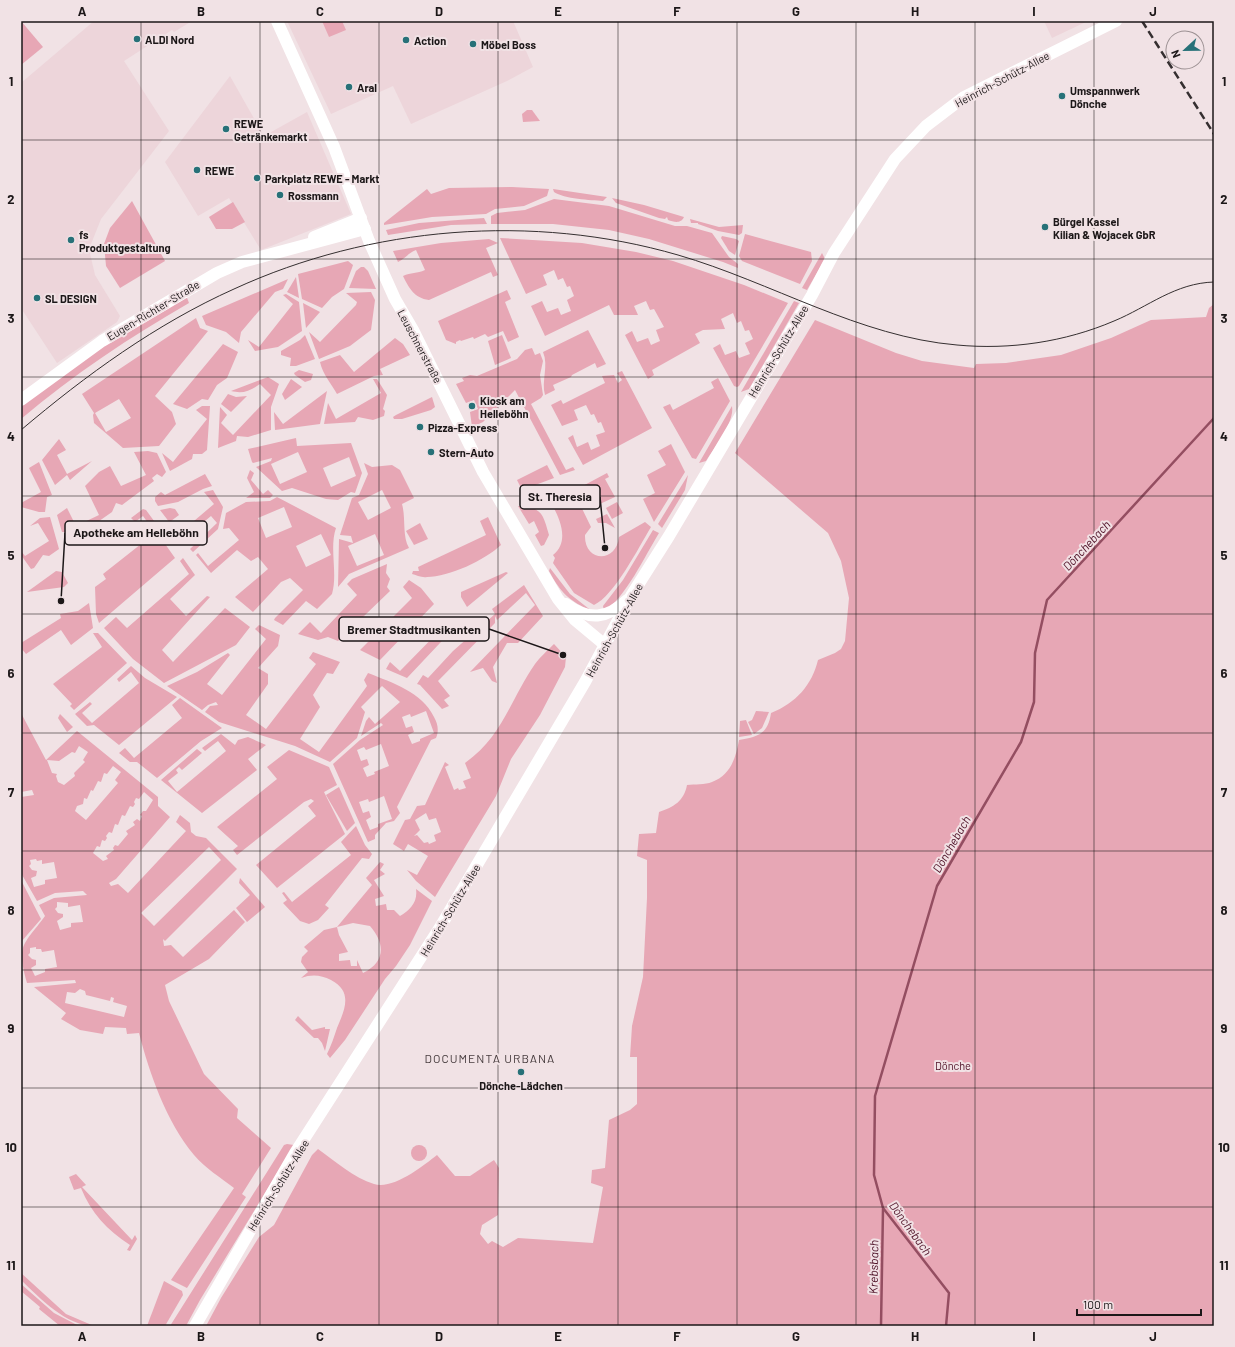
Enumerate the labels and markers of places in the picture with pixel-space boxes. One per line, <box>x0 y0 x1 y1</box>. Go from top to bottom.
place label: ALDI Nord <box>145 33 194 46</box>
marker: ALDI Nord <box>132 34 142 44</box>
place label: Action <box>414 34 446 47</box>
marker: Action <box>401 35 411 45</box>
place label: Möbel Boss <box>481 38 536 51</box>
marker: Möbel Boss <box>468 39 478 49</box>
place label: Aral <box>357 81 377 94</box>
marker: Aral <box>344 82 354 92</box>
place label: Umspannwerk Dönche <box>1070 84 1140 110</box>
marker: Umspannwerk Dönche <box>1057 91 1067 101</box>
place label: REWE Getränkemarkt <box>234 117 307 143</box>
marker: REWE Getränkemarkt <box>221 124 231 134</box>
place label: REWE <box>205 164 235 177</box>
marker: REWE <box>192 165 202 175</box>
place label: Parkplatz REWE - Markt <box>265 172 380 185</box>
marker: Parkplatz REWE - Markt <box>252 173 262 183</box>
place label: Rossmann <box>288 189 339 202</box>
marker: Rossmann <box>275 190 285 200</box>
place label: Bürgel Kassel Kilian & Wojacek GbR <box>1053 215 1156 241</box>
marker: Bürgel Kassel Kilian & Wojacek GbR <box>1040 222 1050 232</box>
place label: fs Produktgestaltung <box>79 228 171 254</box>
marker: fs Produktgestaltung <box>66 235 76 245</box>
place label: SL DESIGN <box>45 292 97 305</box>
marker: SL DESIGN <box>32 293 42 303</box>
place label: Kiosk am Helleböhn <box>480 394 529 420</box>
marker: Kiosk am Helleböhn <box>467 401 477 411</box>
place label: Pizza-Express <box>428 421 498 434</box>
marker: Pizza-Express <box>415 422 425 432</box>
place label: Stern-Auto <box>439 446 494 459</box>
marker: Stern-Auto <box>426 447 436 457</box>
callout: St. Theresia <box>520 485 600 509</box>
callout: Apotheke am Helleböhn <box>65 521 207 545</box>
callout: Bremer Stadtmusikanten <box>339 617 489 641</box>
marker: Dönche-Lädchen <box>516 1067 526 1077</box>
place label: Dönche-Lädchen <box>479 1079 563 1092</box>

